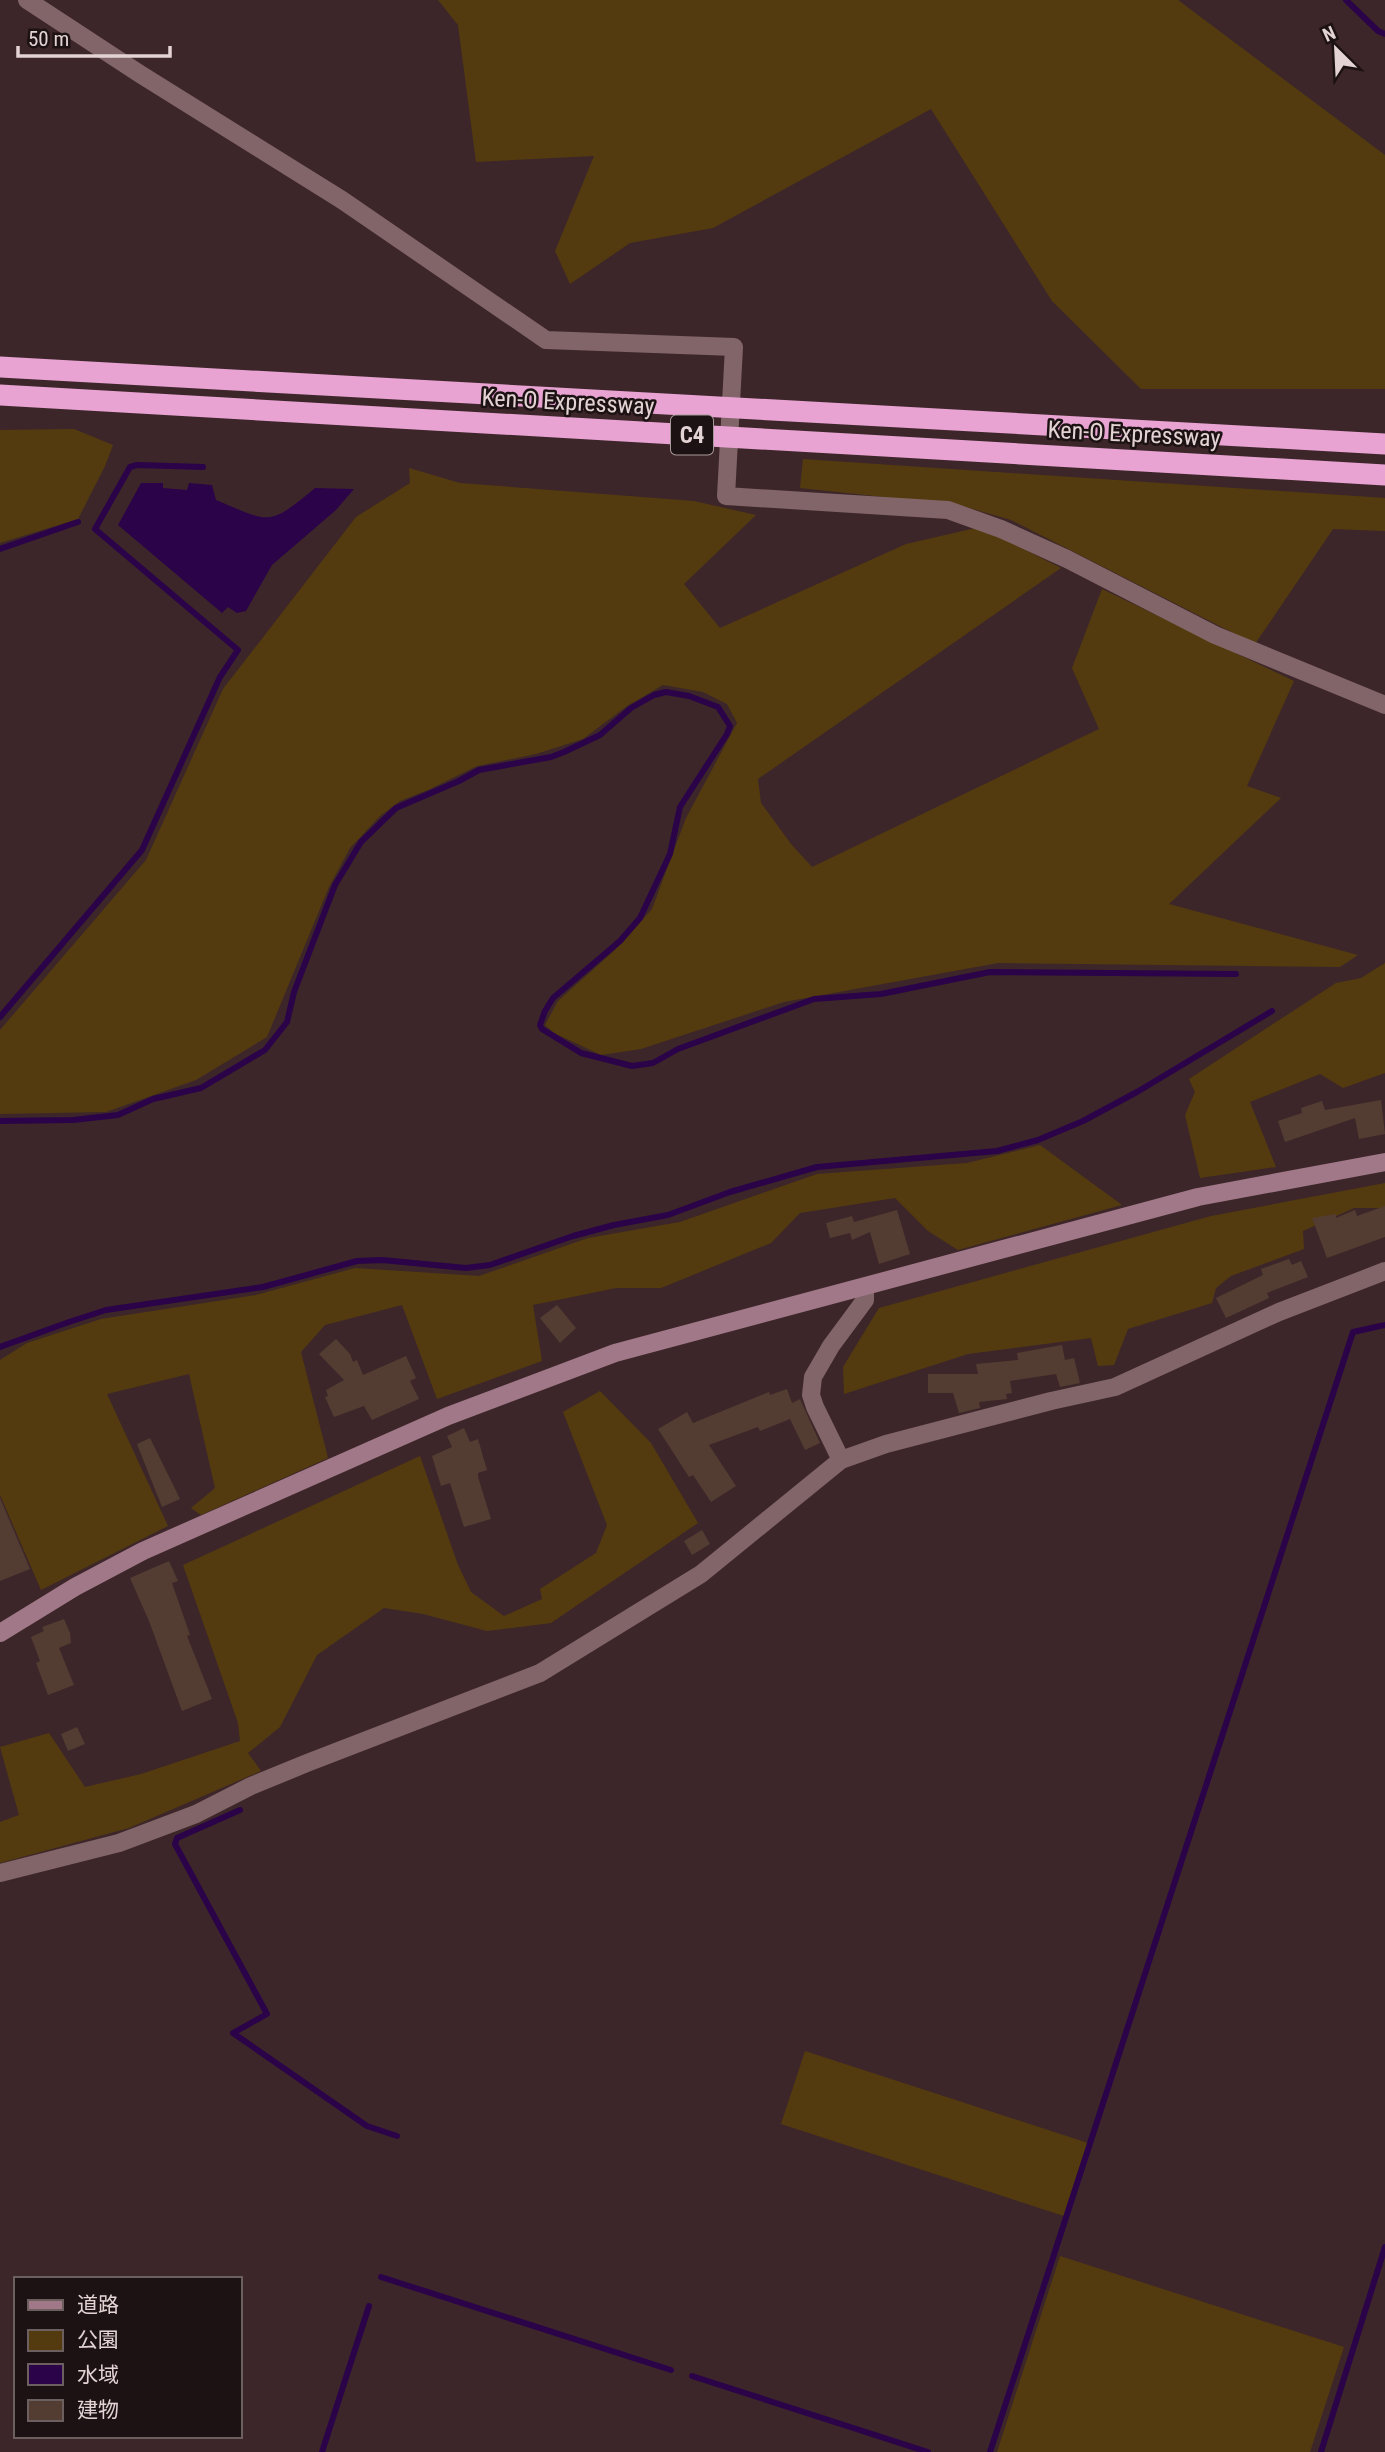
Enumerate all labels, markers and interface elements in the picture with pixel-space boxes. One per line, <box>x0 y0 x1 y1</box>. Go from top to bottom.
scale bar <box>18 14 170 58</box>
north arrow <box>1301 14 1371 84</box>
text: N <box>1319 21 1339 47</box>
text: 50 m <box>28 27 69 51</box>
street label: Ken-O Expressway <box>481 383 655 421</box>
street label: Ken-O Expressway <box>1047 415 1221 453</box>
road number: C4 <box>671 416 713 454</box>
legend <box>14 2277 242 2438</box>
text: 道路 <box>77 2293 119 2317</box>
text: 公園 <box>77 2328 119 2352</box>
text: 水域 <box>77 2363 119 2387</box>
text: 建物 <box>77 2398 119 2422</box>

